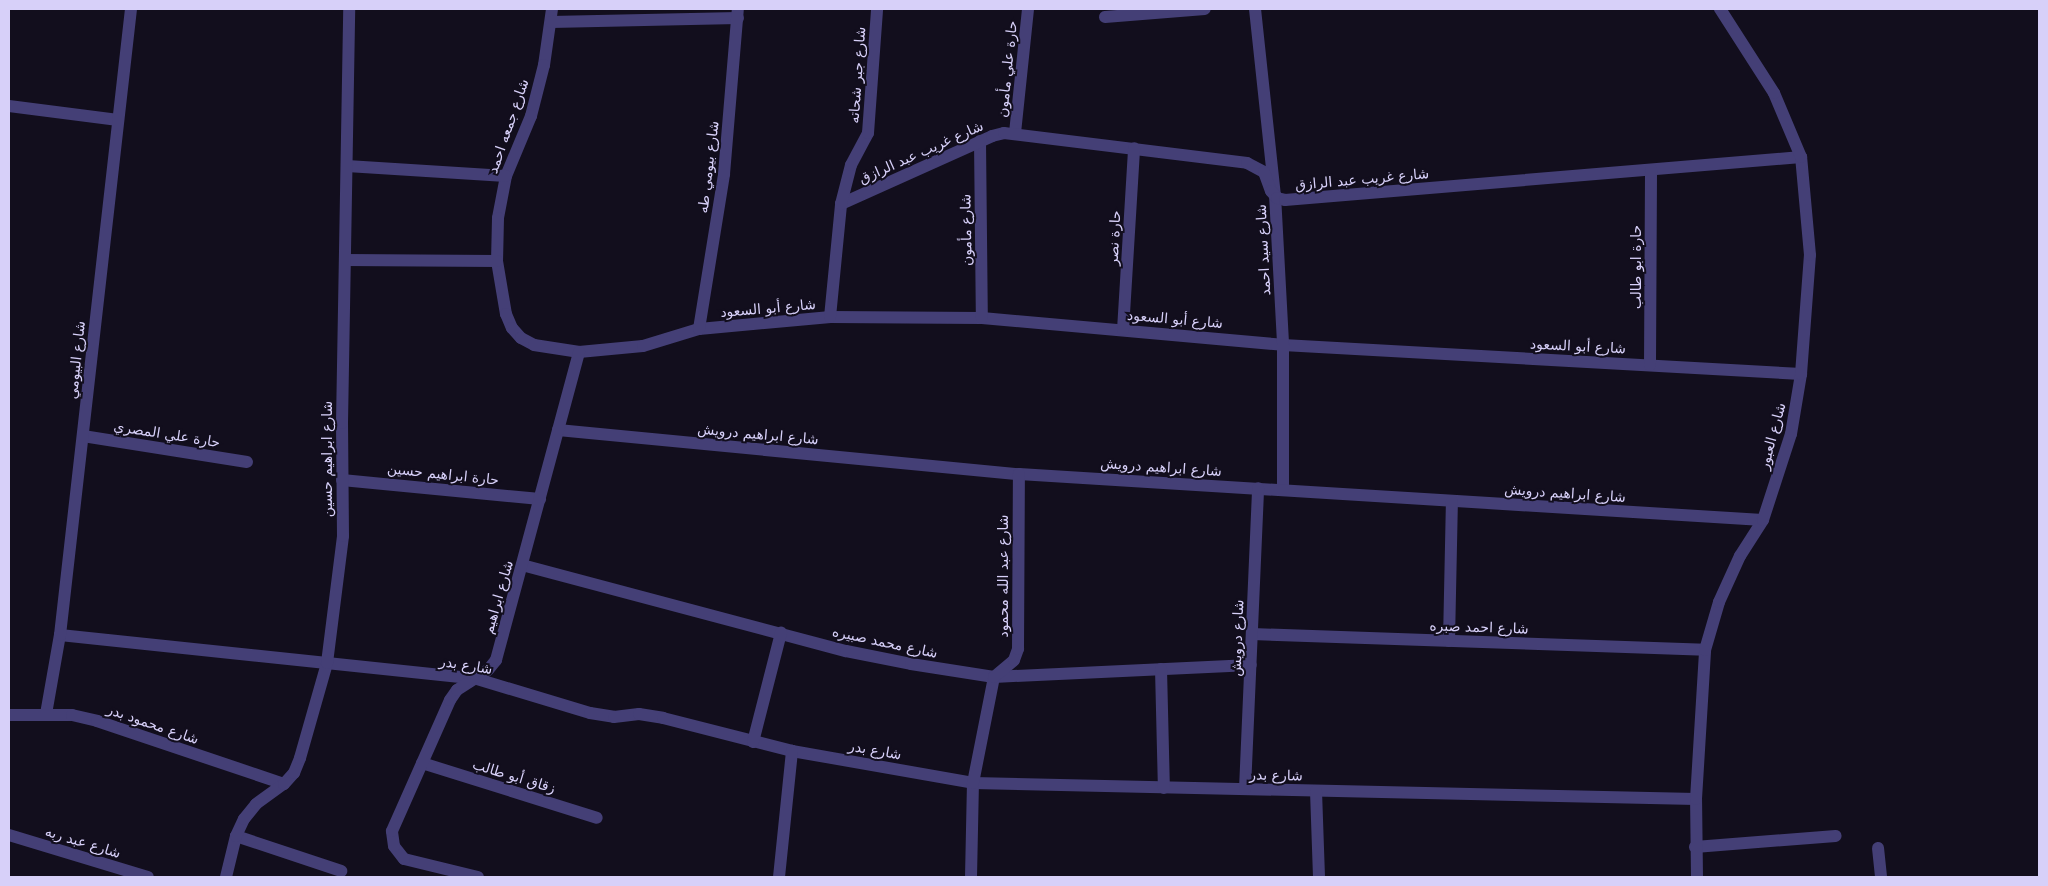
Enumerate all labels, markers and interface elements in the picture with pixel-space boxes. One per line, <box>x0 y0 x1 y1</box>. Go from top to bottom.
street label: حارة علي مأمون <box>994 20 1020 118</box>
street label: شارع جبر شحاته <box>845 26 869 124</box>
street label: شارع جمعه احمد <box>484 76 532 176</box>
street label: شارع غريب عبد الرازق <box>856 117 986 187</box>
street label: شارع بيومي طه <box>694 120 722 214</box>
street label: شارع غريب عبد الرازق <box>1294 165 1430 193</box>
street label: شارع مأمون <box>957 194 975 266</box>
street label: شارع سيد احمد <box>1252 204 1274 296</box>
street label: حارة نصر <box>1104 210 1124 266</box>
street label: حارة ابو طالب <box>1628 225 1644 309</box>
street label: شارع أبو السعود <box>720 295 816 321</box>
street label: شارع أبو السعود <box>1127 306 1223 332</box>
street label: شارع البيومي <box>64 320 88 400</box>
street label: شارع أبو السعود <box>1530 335 1626 357</box>
street label: شارع ابراهيم حسين <box>319 401 335 517</box>
street label: شارع العبور <box>1755 401 1789 471</box>
street label: حارة علي المصري <box>113 417 221 451</box>
street label: شارع ابراهيم درويش <box>697 420 819 448</box>
street label: شارع ابراهيم درويش <box>1100 454 1222 480</box>
street label: حارة ابراهيم حسين <box>386 460 500 488</box>
street label: شارع ابراهيم درويش <box>1504 480 1626 506</box>
street label: شارع عبد الله محمود <box>995 515 1011 637</box>
street label: شارع ابراهيم <box>479 558 517 636</box>
street label: شارع درويش <box>1227 599 1247 677</box>
street label: شارع احمد صبره <box>1429 617 1529 637</box>
street label: شارع محمد صبيره <box>831 623 939 661</box>
street label: شارع بدر <box>438 653 494 677</box>
street label: شارع محمود بدر <box>105 700 201 748</box>
street label: شارع بدر <box>847 737 903 763</box>
street label: زقاق أبو طالب <box>470 755 558 797</box>
street label: شارع بدر <box>1249 766 1303 784</box>
street label: شارع عبد ربه <box>43 823 123 861</box>

